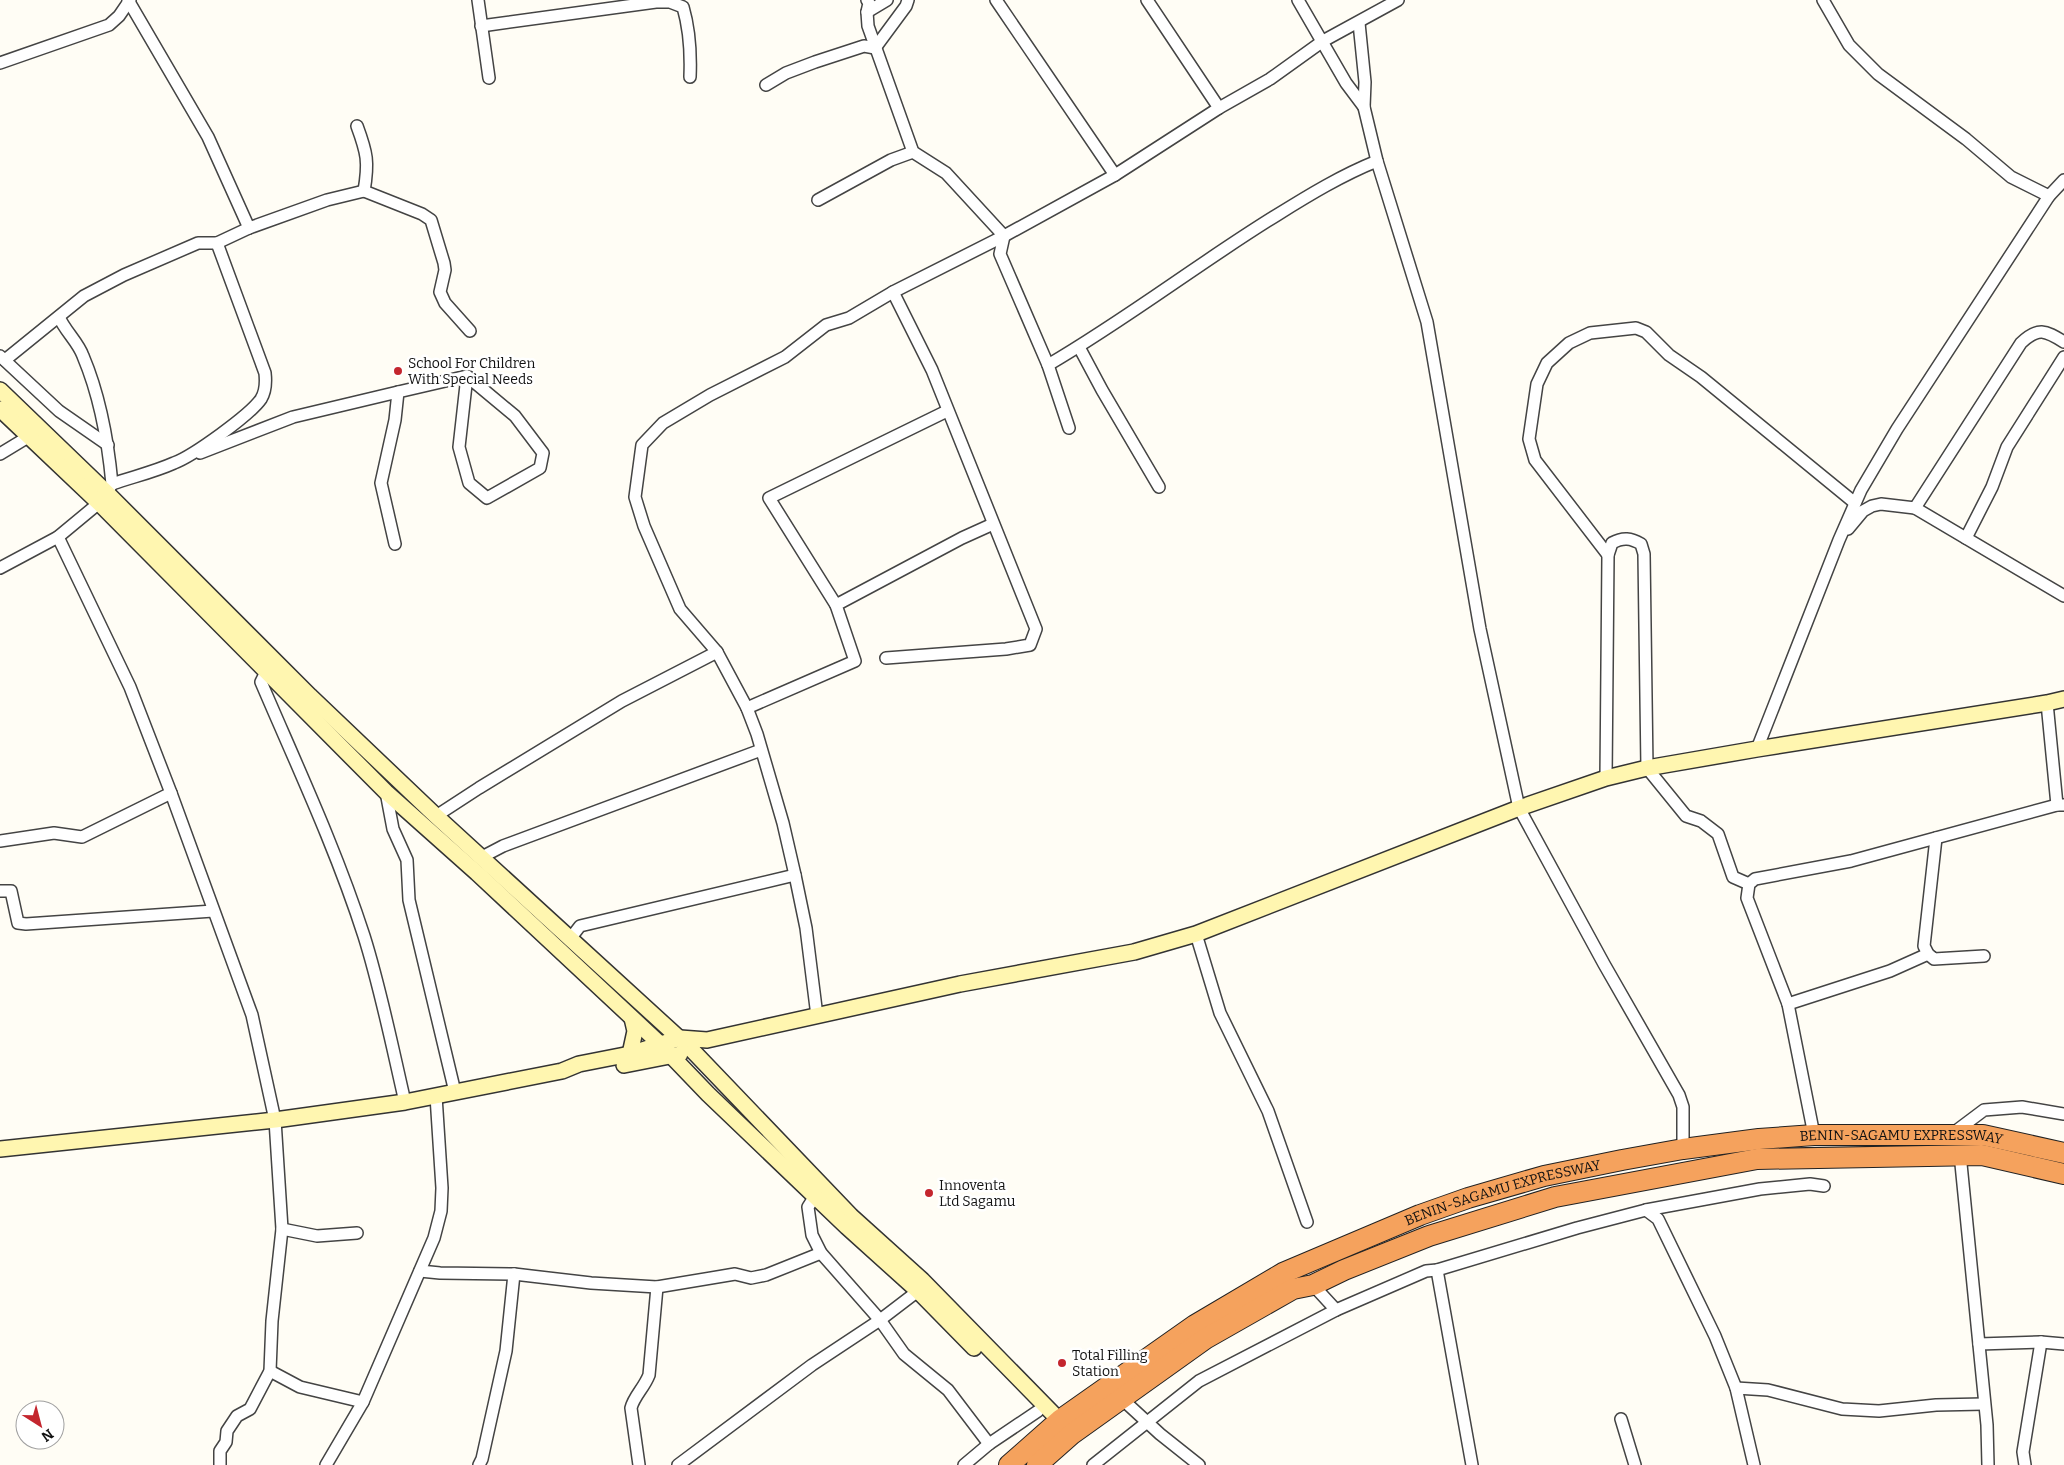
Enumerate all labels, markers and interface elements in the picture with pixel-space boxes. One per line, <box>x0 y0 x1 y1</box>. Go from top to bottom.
place label: School For Children With Special Needs <box>408 355 535 388</box>
marker: School For Children With Special Needs <box>392 365 404 377</box>
street label: BENIN-SAGAMU EXPRESSWAY <box>1799 1127 2005 1148</box>
street label: BENIN-SAGAMU EXPRESSWAY <box>1402 1157 1602 1230</box>
place label: Innoventa Ltd Sagamu <box>939 1177 1016 1210</box>
marker: Innoventa Ltd Sagamu <box>923 1187 935 1199</box>
place label: Total Filling Station <box>1072 1347 1148 1380</box>
marker: Total Filling Station <box>1056 1357 1068 1369</box>
north arrow <box>15 1400 65 1450</box>
text: N <box>38 1425 57 1445</box>

